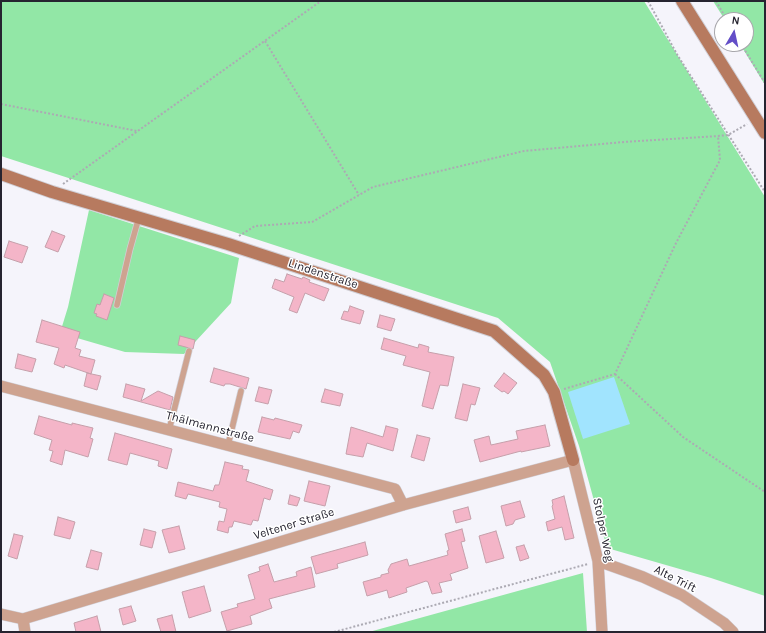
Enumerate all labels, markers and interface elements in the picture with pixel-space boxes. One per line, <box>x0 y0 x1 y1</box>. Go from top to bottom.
north arrow <box>714 12 754 52</box>
text: N <box>731 14 741 28</box>
street label: Lindenstraße <box>286 256 360 292</box>
street label: Thälmannstraße <box>164 408 256 446</box>
street label: Stolper Weg <box>589 497 617 563</box>
street label: Veltener Straße <box>252 505 336 543</box>
street label: Alte Trift <box>651 562 699 596</box>

